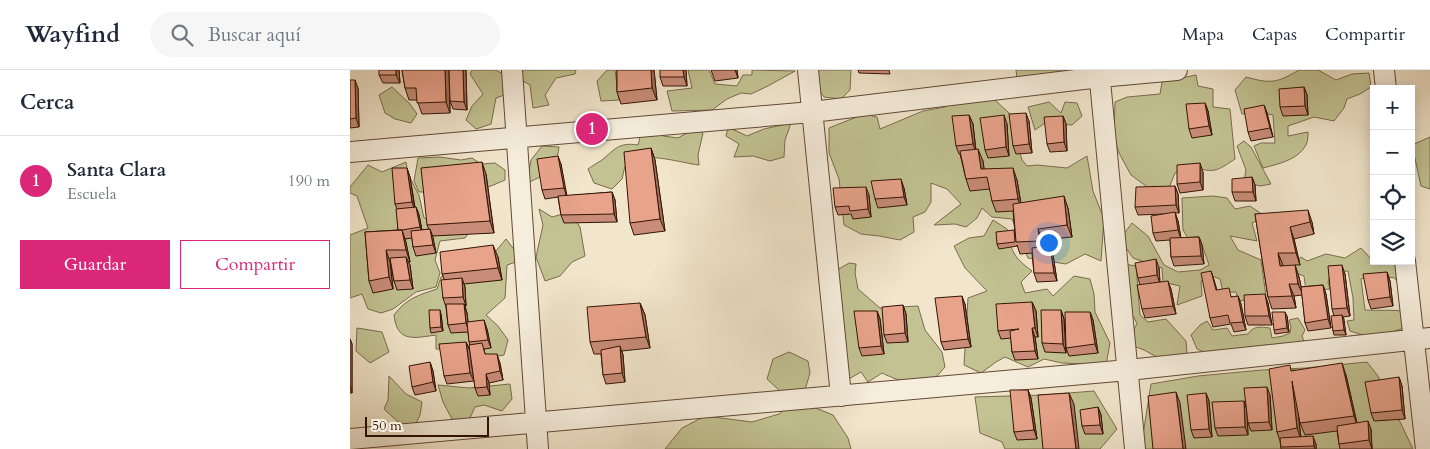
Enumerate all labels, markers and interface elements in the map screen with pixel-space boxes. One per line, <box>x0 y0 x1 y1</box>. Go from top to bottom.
search box <box>150 12 500 57</box>
text: Wayfind <box>25 18 120 51</box>
icon: search <box>168 21 196 49</box>
text: Buscar aquí <box>208 22 301 48</box>
text: Mapa <box>1182 22 1224 47</box>
text: Capas <box>1252 22 1297 47</box>
text: Compartir <box>1325 22 1405 47</box>
map controls <box>1370 85 1415 265</box>
button: + <box>1370 85 1415 130</box>
text: Cerca <box>20 88 74 117</box>
pin: 1 <box>576 110 608 148</box>
button: − <box>1370 130 1415 175</box>
text: Santa Clara <box>67 157 166 183</box>
text: 1 <box>32 170 40 192</box>
text: 190 m <box>288 170 330 192</box>
button: locate <box>1370 175 1415 220</box>
text: Escuela <box>67 183 117 205</box>
button: layers <box>1370 220 1415 265</box>
your location <box>1036 230 1062 256</box>
button: Guardar <box>20 240 170 289</box>
button: Compartir <box>180 240 330 289</box>
scale bar <box>365 414 489 437</box>
text: 50 m <box>372 416 402 435</box>

